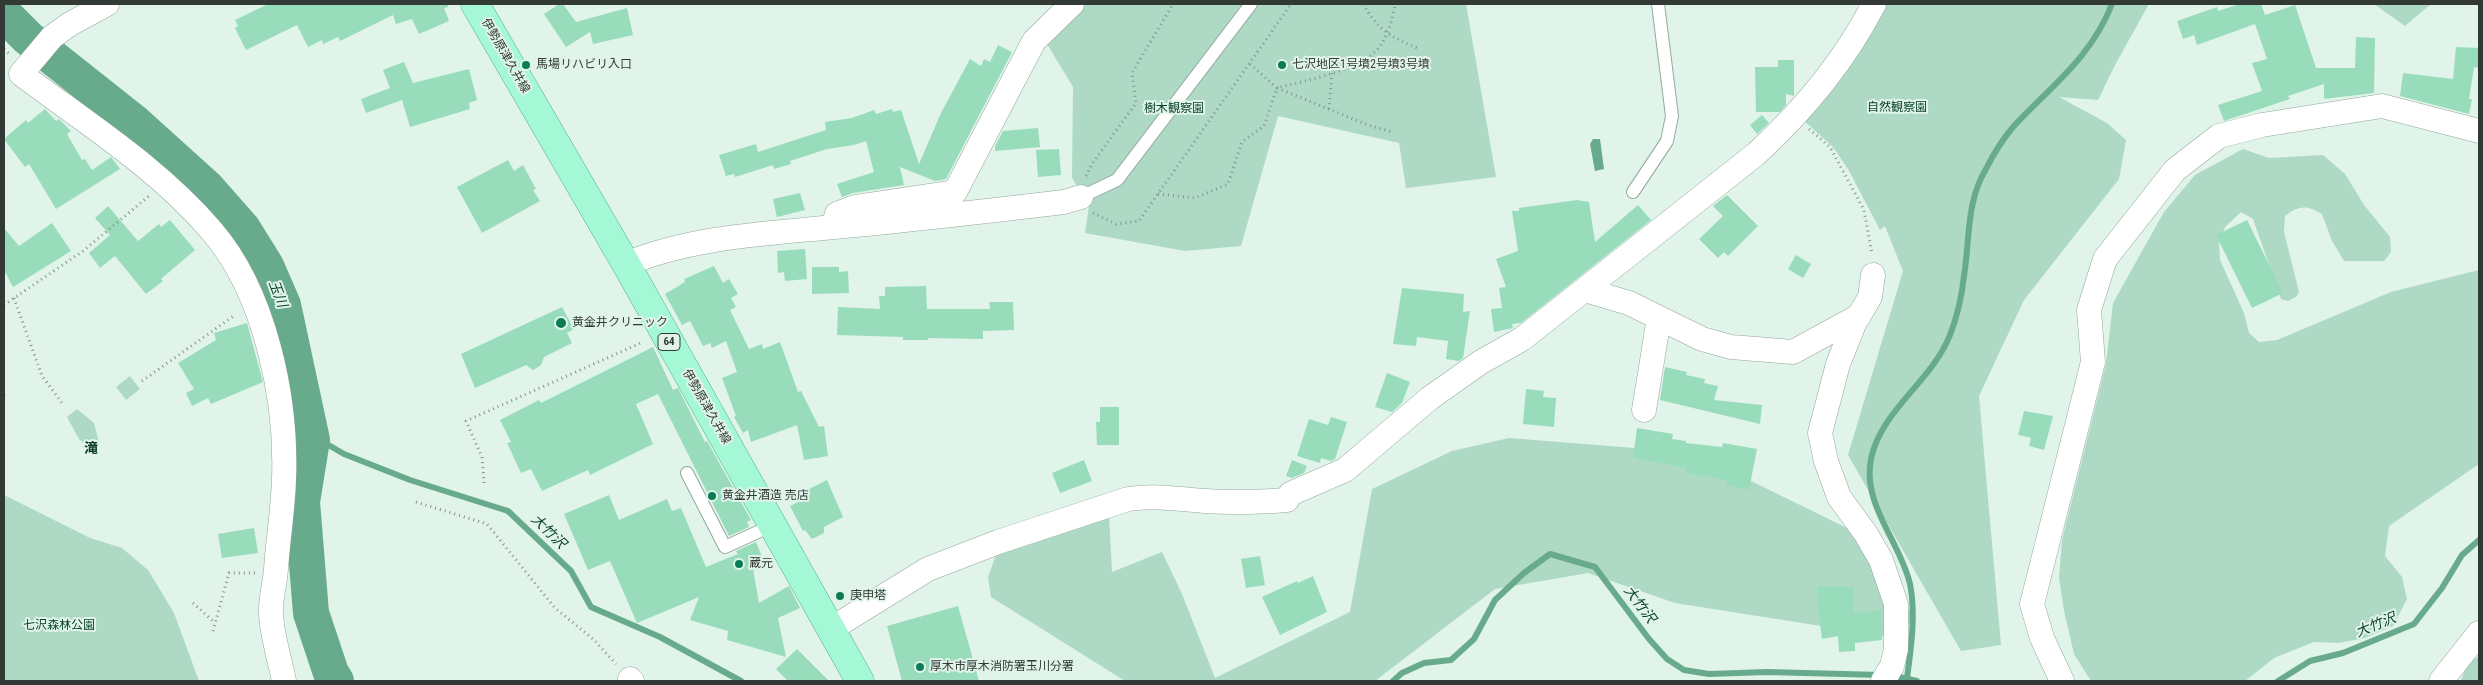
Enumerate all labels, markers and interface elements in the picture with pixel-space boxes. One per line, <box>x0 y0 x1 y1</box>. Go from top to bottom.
street label: 伊勢原津久井線 <box>478 16 532 96</box>
place label: 馬場リハビリ入口 <box>536 58 632 72</box>
place label: 七沢地区1号墳2号墳3号墳 <box>1292 58 1430 72</box>
marker: 馬場リハビリ入口 <box>520 59 532 71</box>
marker: 七沢地区1号墳2号墳3号墳 <box>1276 59 1288 71</box>
park label: 自然観察園 <box>1867 101 1927 115</box>
park label: 樹木観察園 <box>1144 102 1204 116</box>
water label: 玉川 <box>264 278 290 310</box>
marker: 黄金井クリニック <box>554 316 568 330</box>
place label: 黄金井クリニック <box>572 316 668 330</box>
road number: 64 <box>658 334 680 351</box>
street label: 伊勢原津久井線 <box>679 367 733 447</box>
district label: 滝 <box>84 441 98 457</box>
place label: 黄金井酒造 売店 <box>722 489 809 503</box>
marker: 黄金井酒造 売店 <box>706 490 718 502</box>
water label: 大竹沢 <box>527 511 569 553</box>
place label: 蔵元 <box>749 557 773 571</box>
marker: 蔵元 <box>733 558 745 570</box>
water label: 大竹沢 <box>1620 583 1658 627</box>
place label: 庚申塔 <box>850 589 886 603</box>
marker: 庚申塔 <box>834 590 846 602</box>
water label: 大竹沢 <box>2353 610 2399 642</box>
park label: 七沢森林公園 <box>23 619 95 633</box>
place label: 厚木市厚木消防署玉川分署 <box>930 660 1074 674</box>
marker: 厚木市厚木消防署玉川分署 <box>914 661 926 673</box>

